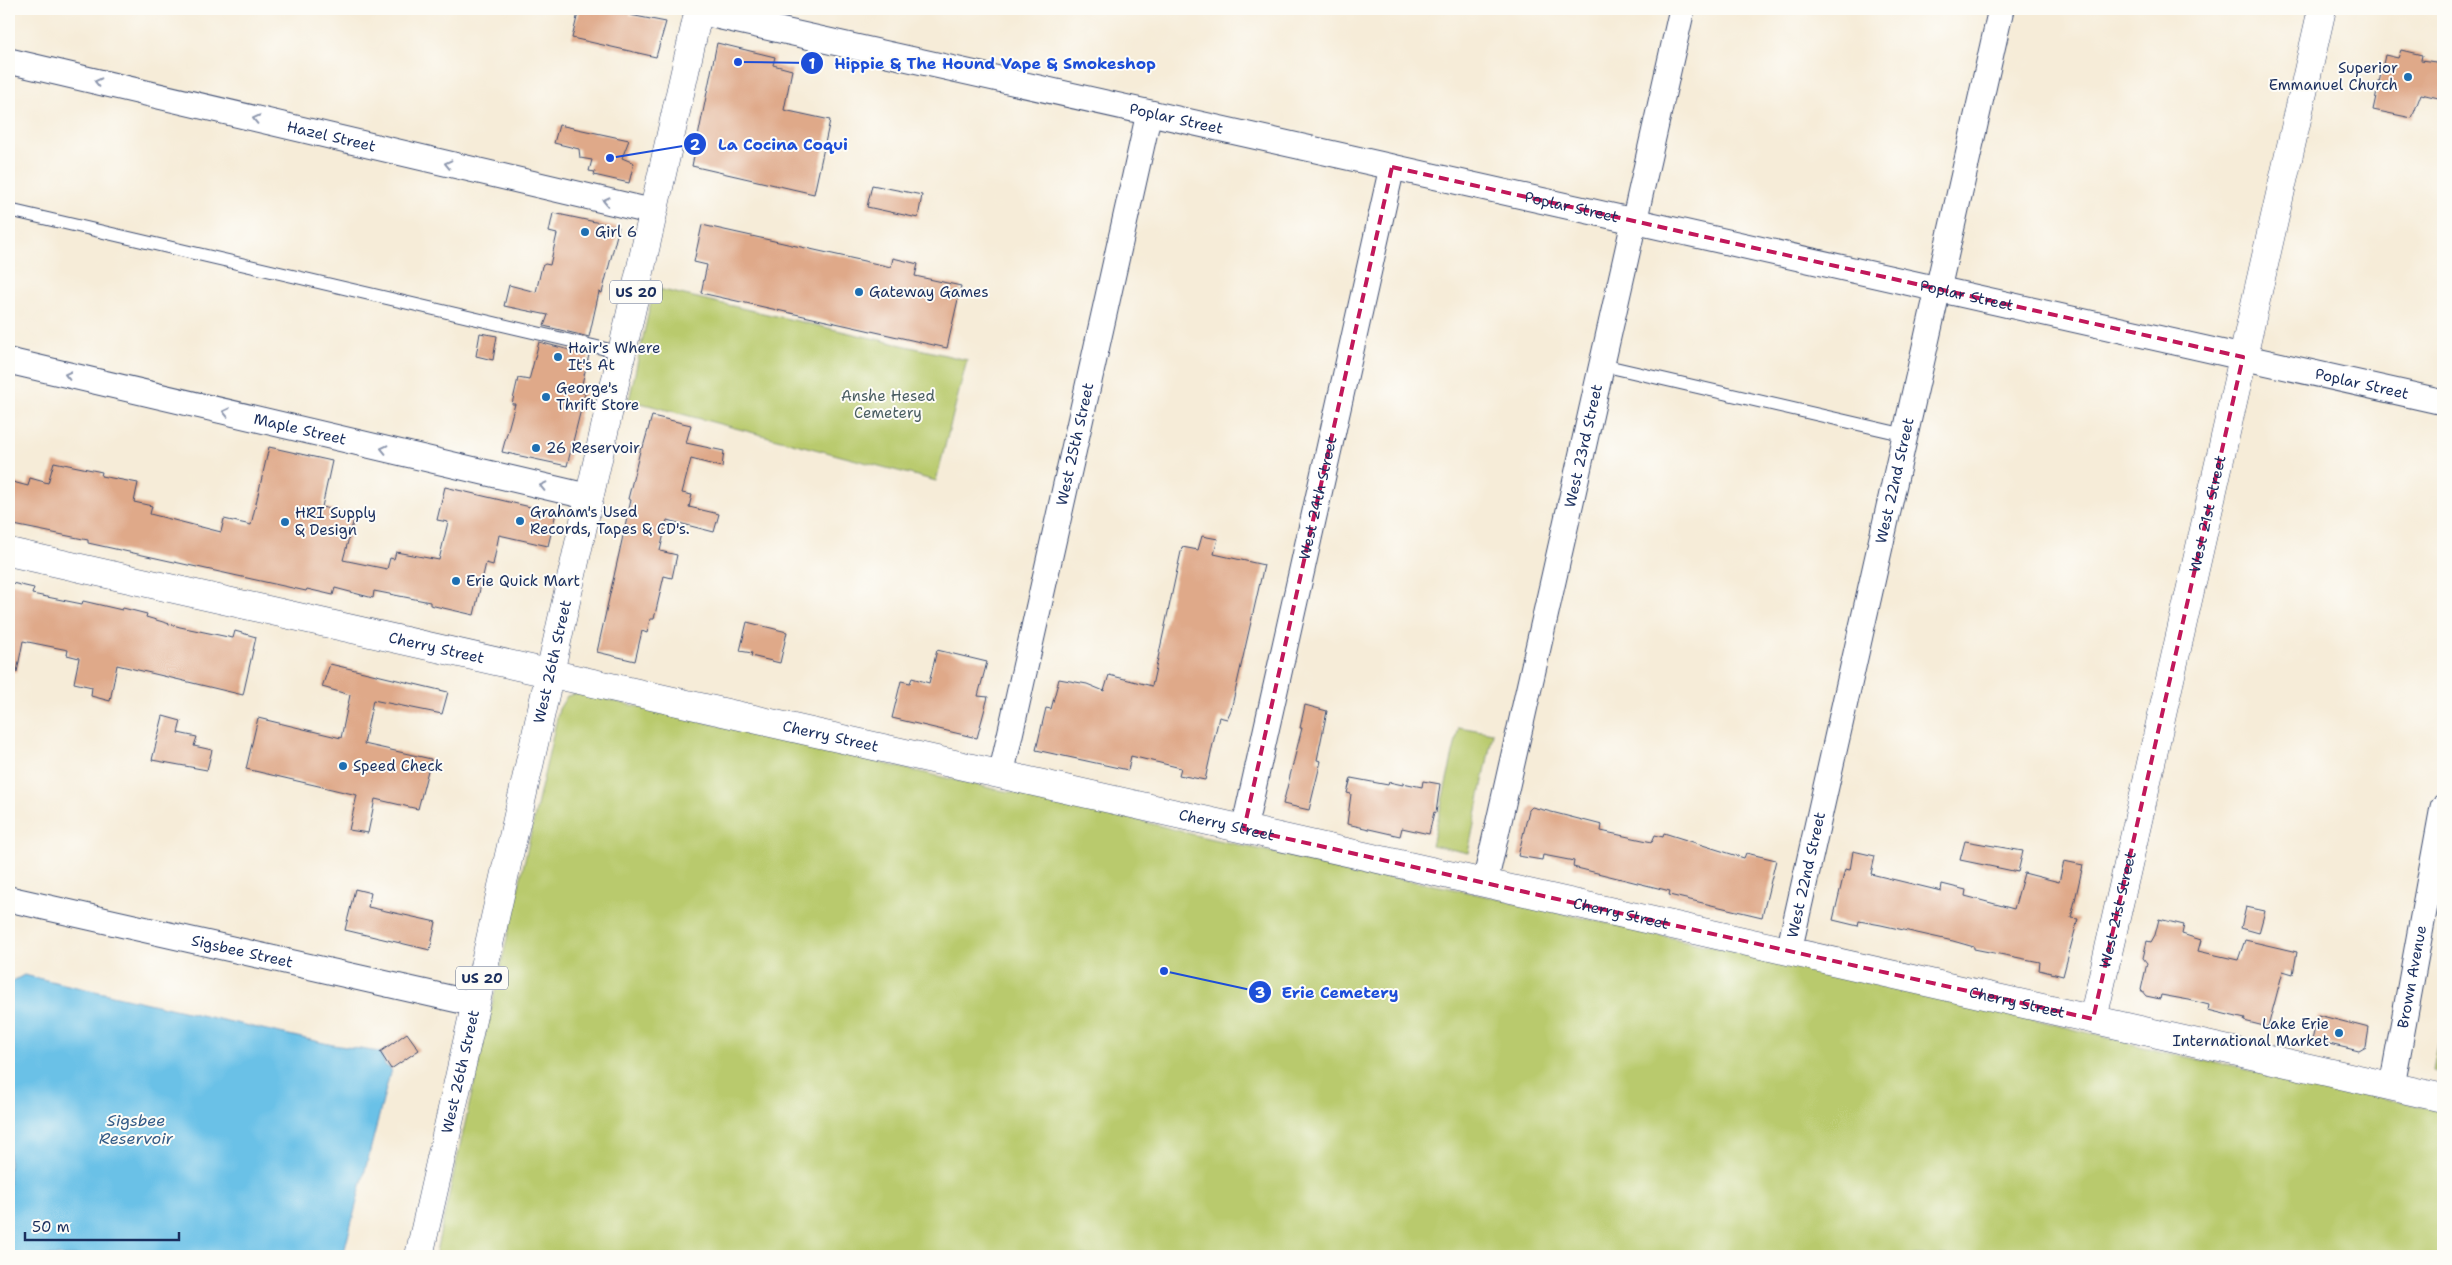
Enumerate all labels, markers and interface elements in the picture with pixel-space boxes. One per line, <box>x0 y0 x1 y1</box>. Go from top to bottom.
callout: Hippie & The Hound Vape & Smokeshop <box>799 48 1166 79</box>
text: Hippie & The Hound Vape & Smokeshop <box>834 53 1156 74</box>
text: 1 <box>809 54 816 74</box>
place label: Superior Emmanuel Church <box>2269 58 2398 95</box>
marker: Superior Emmanuel Church <box>2402 71 2414 83</box>
one-way arrow <box>93 77 102 88</box>
street label: Poplar Street <box>1127 99 1225 139</box>
one-way arrow <box>251 114 260 125</box>
street label: Hazel Street <box>285 116 378 157</box>
callout: La Cocina Coqui <box>683 129 858 160</box>
text: La Cocina Coqui <box>718 134 848 155</box>
text: 2 <box>690 135 701 155</box>
one-way arrow <box>444 159 453 170</box>
street label: Poplar Street <box>1523 187 1620 227</box>
one-way arrow <box>602 196 611 206</box>
place label: Girl 6 <box>595 222 637 242</box>
marker: Girl 6 <box>579 226 591 238</box>
street label: Poplar Street <box>1918 275 2016 316</box>
road number: US 20 <box>610 280 662 304</box>
place label: Gateway Games <box>869 282 989 302</box>
marker: Gateway Games <box>853 286 865 298</box>
place label: Hair's Where It's At <box>568 338 660 375</box>
marker: Hair's Where It's At <box>552 351 564 363</box>
street label: Poplar Street <box>2313 364 2411 404</box>
one-way arrow <box>63 370 72 381</box>
place label: George's Thrift Store <box>556 378 639 415</box>
street label: West 25th Street <box>1052 381 1098 508</box>
street label: West 23rd Street <box>1560 382 1607 510</box>
park label: Anshe Hesed Cemetery <box>841 386 935 423</box>
marker: George's Thrift Store <box>540 391 552 403</box>
one-way arrow <box>222 407 231 418</box>
street label: Maple Street <box>252 409 348 450</box>
street label: West 22nd Street <box>1871 416 1919 546</box>
street label: West 24th Street <box>1294 435 1341 562</box>
place label: 26 Reservoir <box>546 438 640 458</box>
marker: 26 Reservoir <box>530 442 542 454</box>
one-way arrow <box>380 444 389 455</box>
street label: West 21st Street <box>2185 453 2230 574</box>
one-way arrow <box>538 481 547 492</box>
place label: Graham's Used Records, Tapes & CD's. <box>530 502 690 539</box>
place label: HRI Supply & Design <box>295 503 376 540</box>
marker: Graham's Used Records, Tapes & CD's. <box>514 515 526 527</box>
marker: HRI Supply & Design <box>279 516 291 528</box>
place label: Erie Quick Mart <box>466 571 580 591</box>
marker: Erie Quick Mart <box>450 575 462 587</box>
street label: West 26th Street <box>529 598 576 725</box>
street label: Cherry Street <box>387 627 486 668</box>
street label: Cherry Street <box>781 716 880 757</box>
place label: Speed Check <box>353 756 443 776</box>
marker: Speed Check <box>337 760 349 772</box>
street label: Cherry Street <box>1177 805 1277 846</box>
street label: West 22nd Street <box>1782 810 1830 940</box>
street label: West 21st Street <box>2095 849 2141 970</box>
street label: Cherry Street <box>1571 893 1671 934</box>
street label: Brown Avenue <box>2393 924 2431 1030</box>
street label: Sigsbee Street <box>189 930 295 973</box>
road number: US 20 <box>456 966 508 990</box>
callout: Erie Cemetery <box>1247 977 1409 1008</box>
text: Erie Cemetery <box>1282 982 1398 1003</box>
street label: Cherry Street <box>1967 982 2067 1023</box>
text: 3 <box>1255 983 1265 1003</box>
street label: West 26th Street <box>437 1008 484 1135</box>
place label: Lake Erie International Market <box>2173 1014 2329 1051</box>
marker: Lake Erie International Market <box>2333 1027 2345 1039</box>
water label: Sigsbee Reservoir <box>99 1110 174 1149</box>
scale bar <box>25 1210 179 1242</box>
text: 50 m <box>32 1217 70 1237</box>

